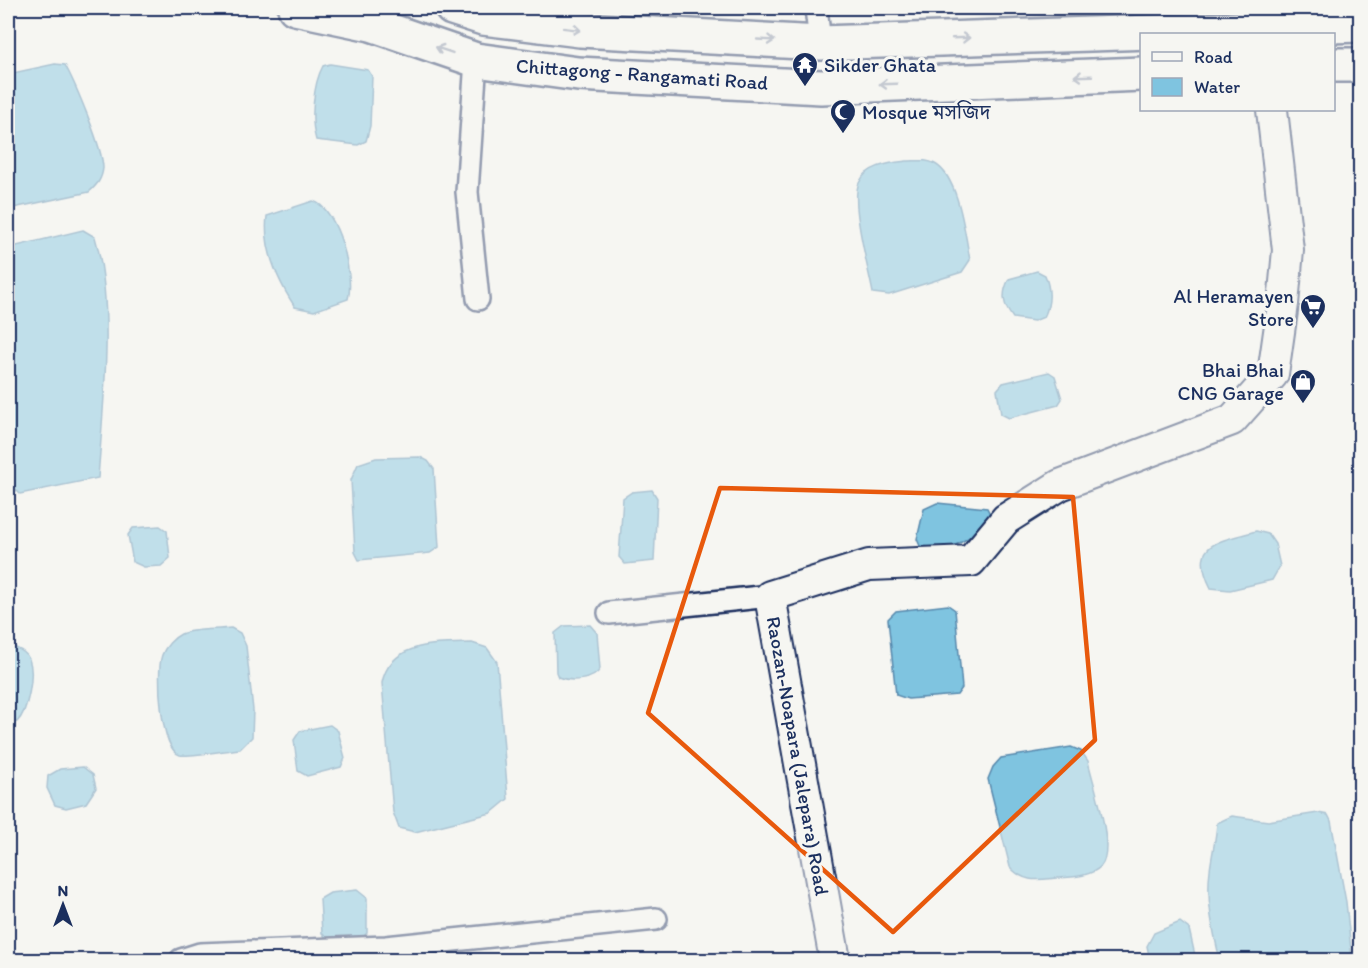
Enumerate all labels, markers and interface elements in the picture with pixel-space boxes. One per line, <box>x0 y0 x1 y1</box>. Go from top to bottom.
one-way arrow <box>561 24 581 35</box>
one-way arrow <box>951 32 971 43</box>
legend <box>1140 33 1335 111</box>
one-way arrow <box>756 35 776 46</box>
one-way arrow <box>435 43 454 54</box>
text: Road <box>1194 46 1233 68</box>
temple icon: Sikder Ghata <box>790 50 820 88</box>
street label: Chittagong - Rangamati Road <box>515 53 769 95</box>
place label: Sikder Ghata <box>824 53 937 77</box>
one-way arrow <box>1074 71 1094 82</box>
text: Water <box>1194 76 1240 98</box>
one-way arrow <box>879 78 899 90</box>
mosque icon: Mosque মসজিদ <box>828 97 858 135</box>
place label: Mosque মসজিদ <box>862 100 991 124</box>
place label: Al Heramayen Store <box>1173 284 1294 331</box>
supermarket icon: Al Heramayen Store <box>1298 292 1328 330</box>
place label: Bhai Bhai CNG Garage <box>1178 358 1284 405</box>
shop icon: Bhai Bhai CNG Garage <box>1288 367 1318 405</box>
street label: Raozan-Noapara (Jalepara) Road <box>762 614 834 898</box>
north arrow <box>33 875 93 935</box>
text: N <box>58 881 68 900</box>

